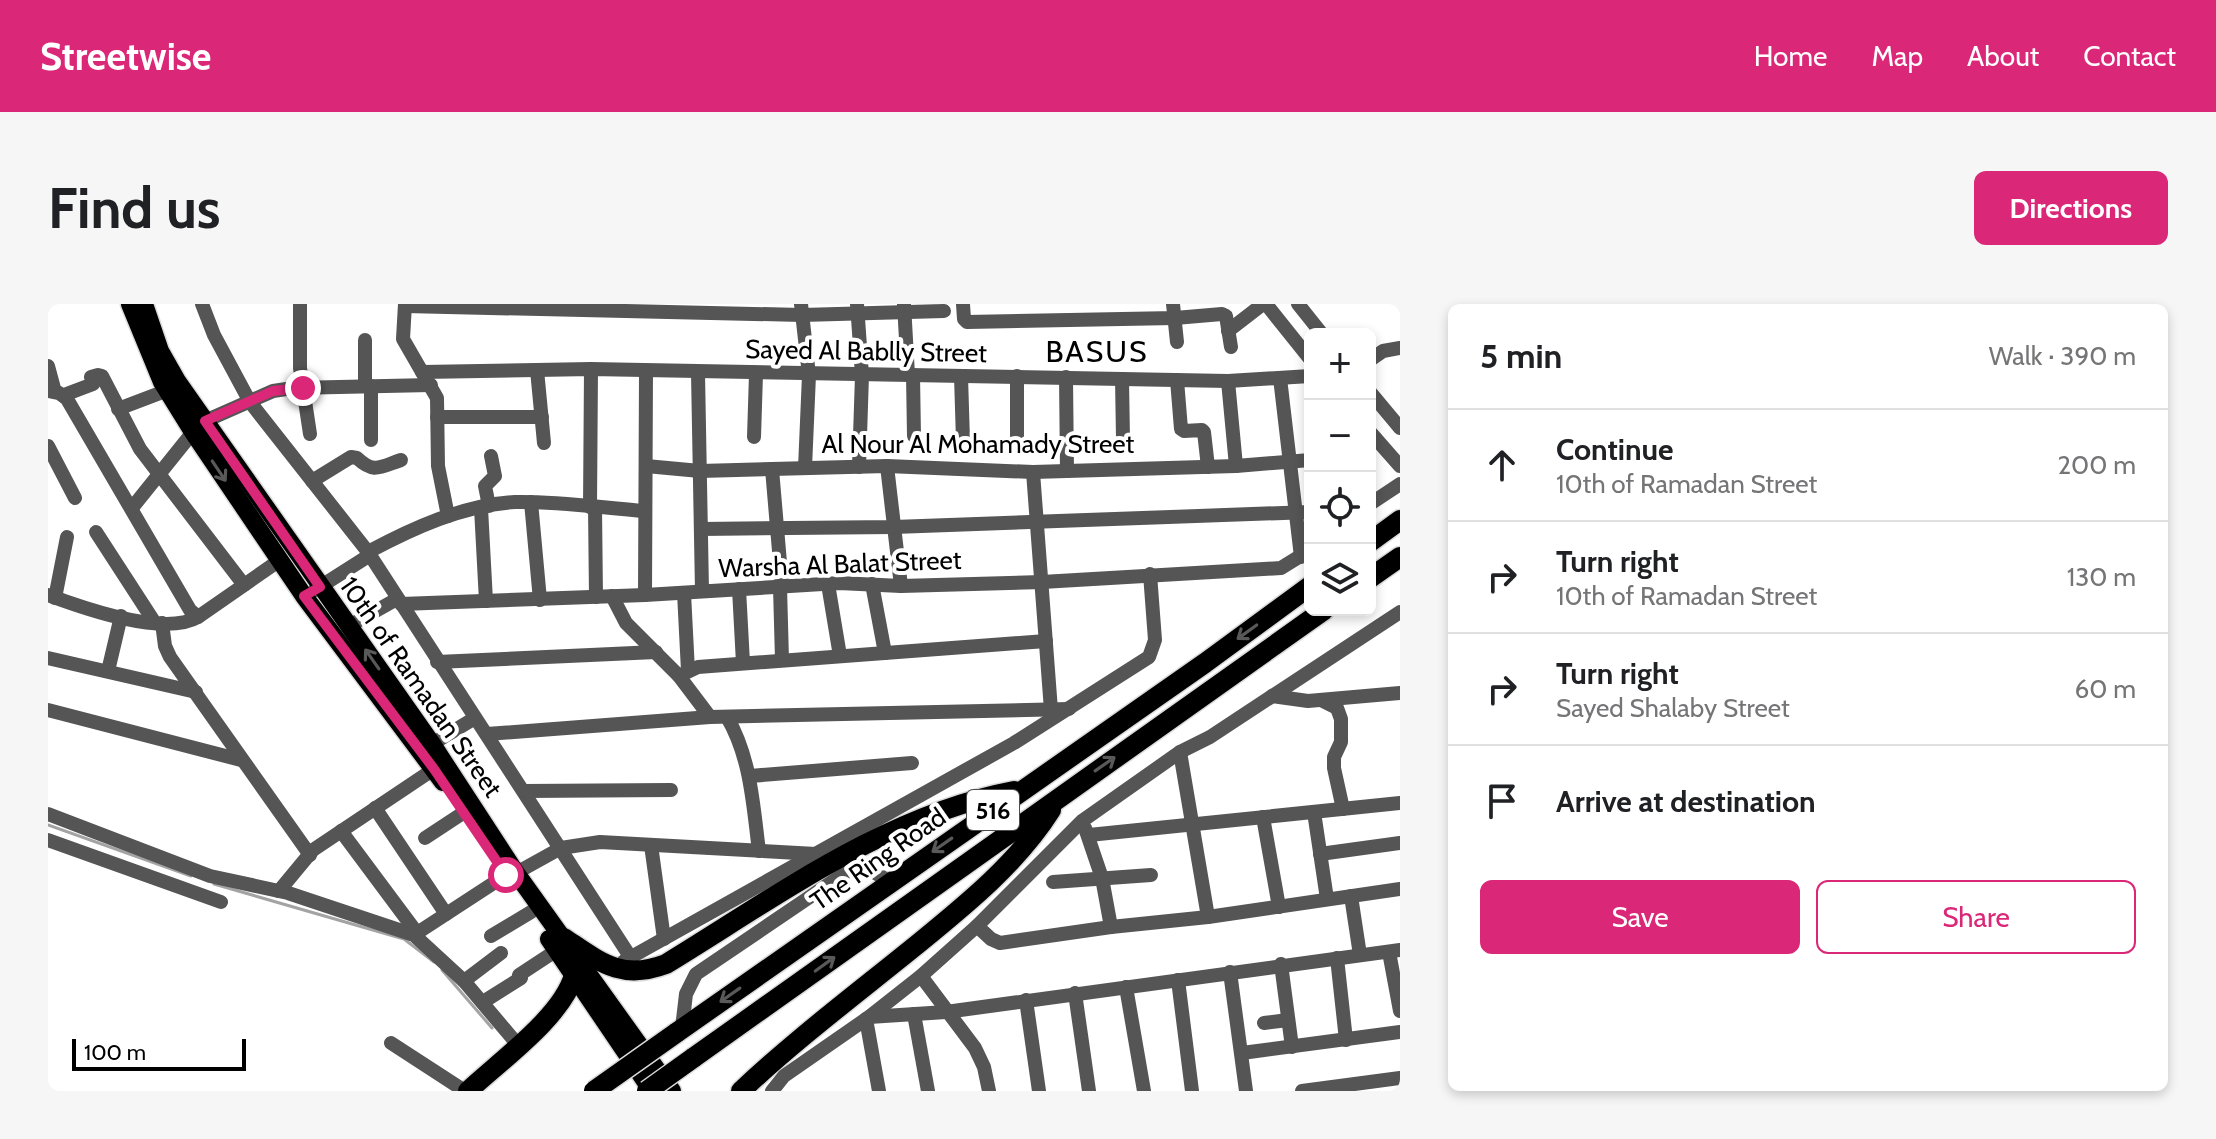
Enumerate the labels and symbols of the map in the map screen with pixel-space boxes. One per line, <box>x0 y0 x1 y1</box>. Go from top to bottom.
street label: Sayed Al Bablly Street <box>745 333 987 369</box>
district label: BASUS <box>1045 333 1149 370</box>
route end <box>285 370 321 406</box>
street label: Al Nour Al Mohamady Street <box>822 428 1135 460</box>
one-way arrow <box>211 459 227 481</box>
street label: Warsha Al Balat Street <box>718 544 962 584</box>
street label: 10th of Ramadan Street <box>333 571 509 803</box>
one-way arrow <box>1237 623 1258 640</box>
one-way arrow <box>364 649 381 670</box>
one-way arrow <box>1094 756 1115 773</box>
road number: 516 <box>967 790 1019 830</box>
street label: The Ring Road <box>804 801 952 917</box>
one-way arrow <box>932 837 954 853</box>
route start <box>488 857 524 893</box>
one-way arrow <box>814 956 835 973</box>
one-way arrow <box>719 987 741 1003</box>
scale bar <box>72 1035 246 1071</box>

